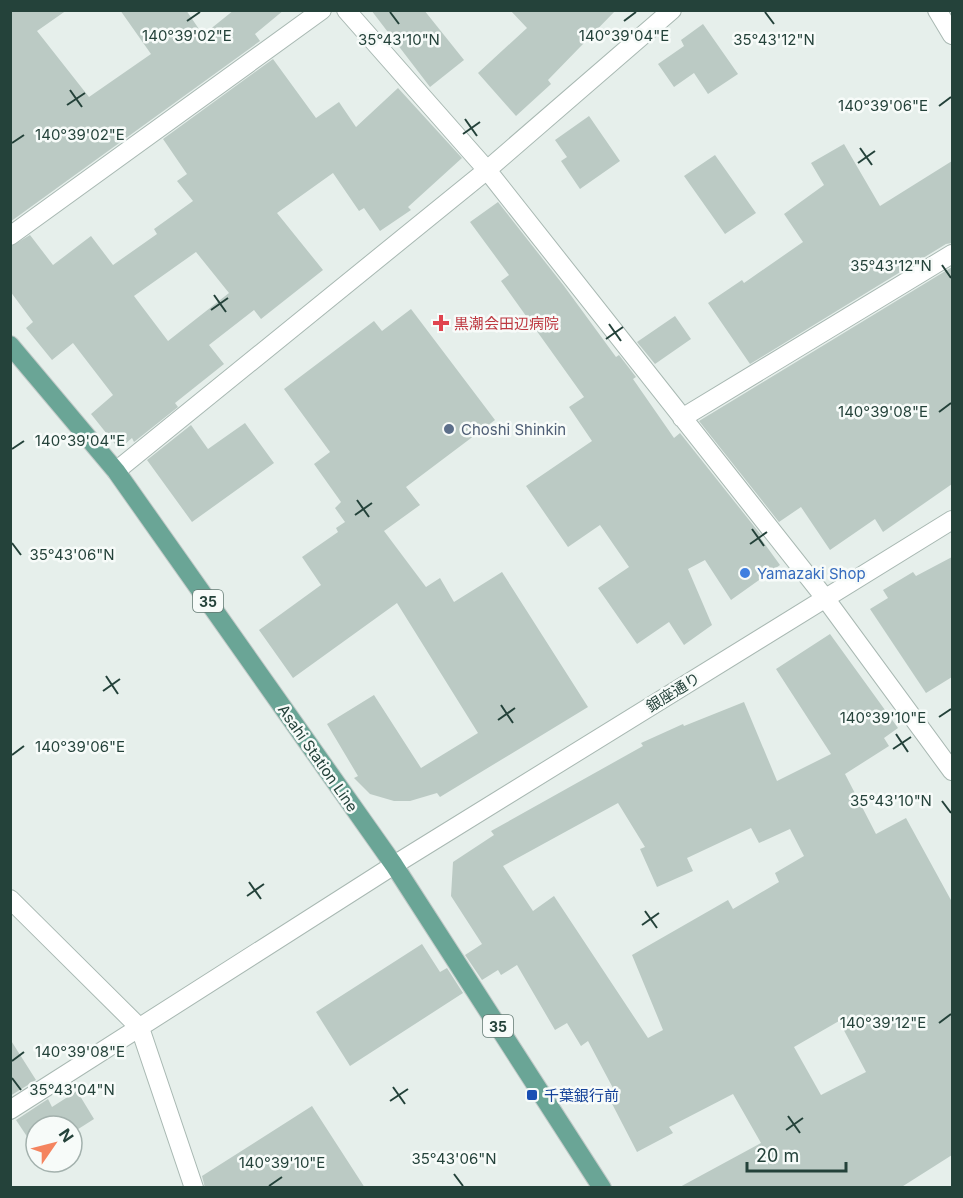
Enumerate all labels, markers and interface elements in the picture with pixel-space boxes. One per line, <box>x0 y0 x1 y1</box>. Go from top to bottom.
text: 140°39'02"E <box>142 26 232 45</box>
text: 140°39'04"E <box>579 26 669 45</box>
text: 35°43'10"N <box>358 30 440 49</box>
text: 35°43'12"N <box>733 30 815 49</box>
text: 140°39'06"E <box>838 96 928 115</box>
text: 140°39'02"E <box>35 125 125 144</box>
text: 35°43'12"N <box>850 256 932 275</box>
marker: 黒潮会田辺病院 <box>432 314 450 332</box>
place label: 黒潮会田辺病院 <box>454 314 559 333</box>
text: 140°39'08"E <box>838 402 928 421</box>
place label: Choshi Shinkin <box>461 420 566 439</box>
marker: Choshi Shinkin <box>442 422 456 436</box>
text: 140°39'04"E <box>35 431 125 450</box>
text: 35°43'06"N <box>29 545 115 564</box>
place label: Yamazaki Shop <box>757 564 866 583</box>
marker: Yamazaki Shop <box>738 566 752 580</box>
road number: 35 <box>193 590 223 612</box>
street label: 銀座通り <box>643 668 703 716</box>
street label: Asahi Station Line <box>274 701 362 815</box>
text: 140°39'10"E <box>840 708 926 727</box>
text: 140°39'06"E <box>35 737 125 756</box>
text: 35°43'10"N <box>850 791 932 810</box>
text: 140°39'12"E <box>840 1013 926 1032</box>
road number: 35 <box>483 1015 513 1037</box>
text: 140°39'08"E <box>35 1042 125 1061</box>
text: 35°43'04"N <box>29 1080 115 1099</box>
place label: 千葉銀行前 <box>544 1086 619 1105</box>
marker: 千葉銀行前 <box>525 1088 539 1102</box>
north arrow <box>24 1114 84 1174</box>
text: N <box>55 1125 78 1146</box>
scale bar <box>747 1135 846 1173</box>
text: 20 m <box>756 1145 799 1166</box>
text: 35°43'06"N <box>411 1149 497 1168</box>
text: 140°39'10"E <box>239 1153 325 1172</box>

